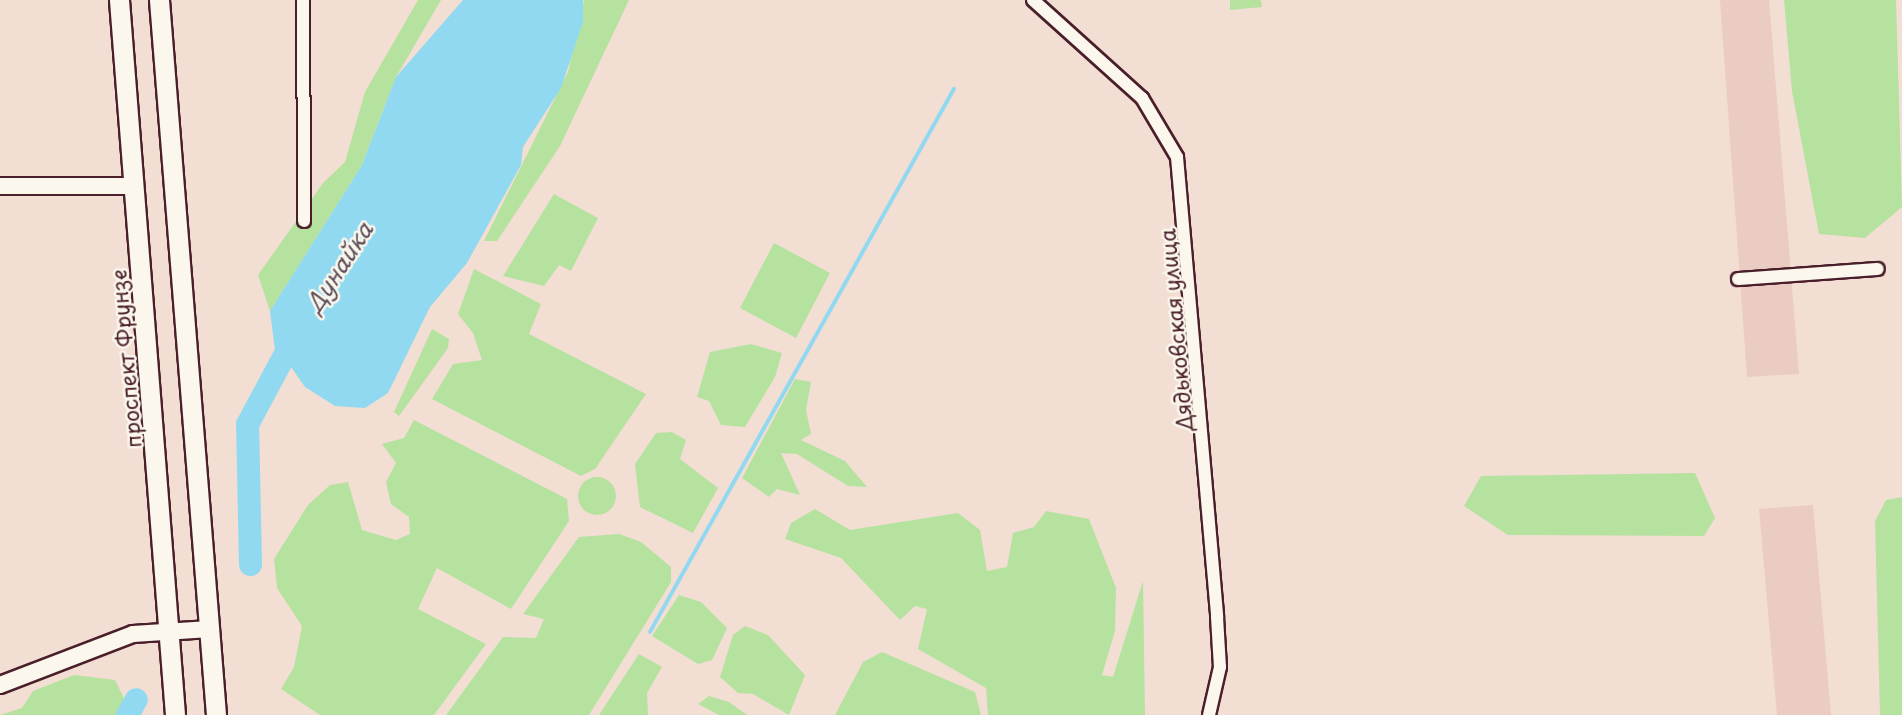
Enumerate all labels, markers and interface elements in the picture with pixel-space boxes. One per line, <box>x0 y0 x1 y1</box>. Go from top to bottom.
water label: Дунайка <box>300 217 378 317</box>
street label: Дядьковская улица <box>1154 227 1196 433</box>
street label: проспект Фрунзе <box>105 269 145 449</box>

